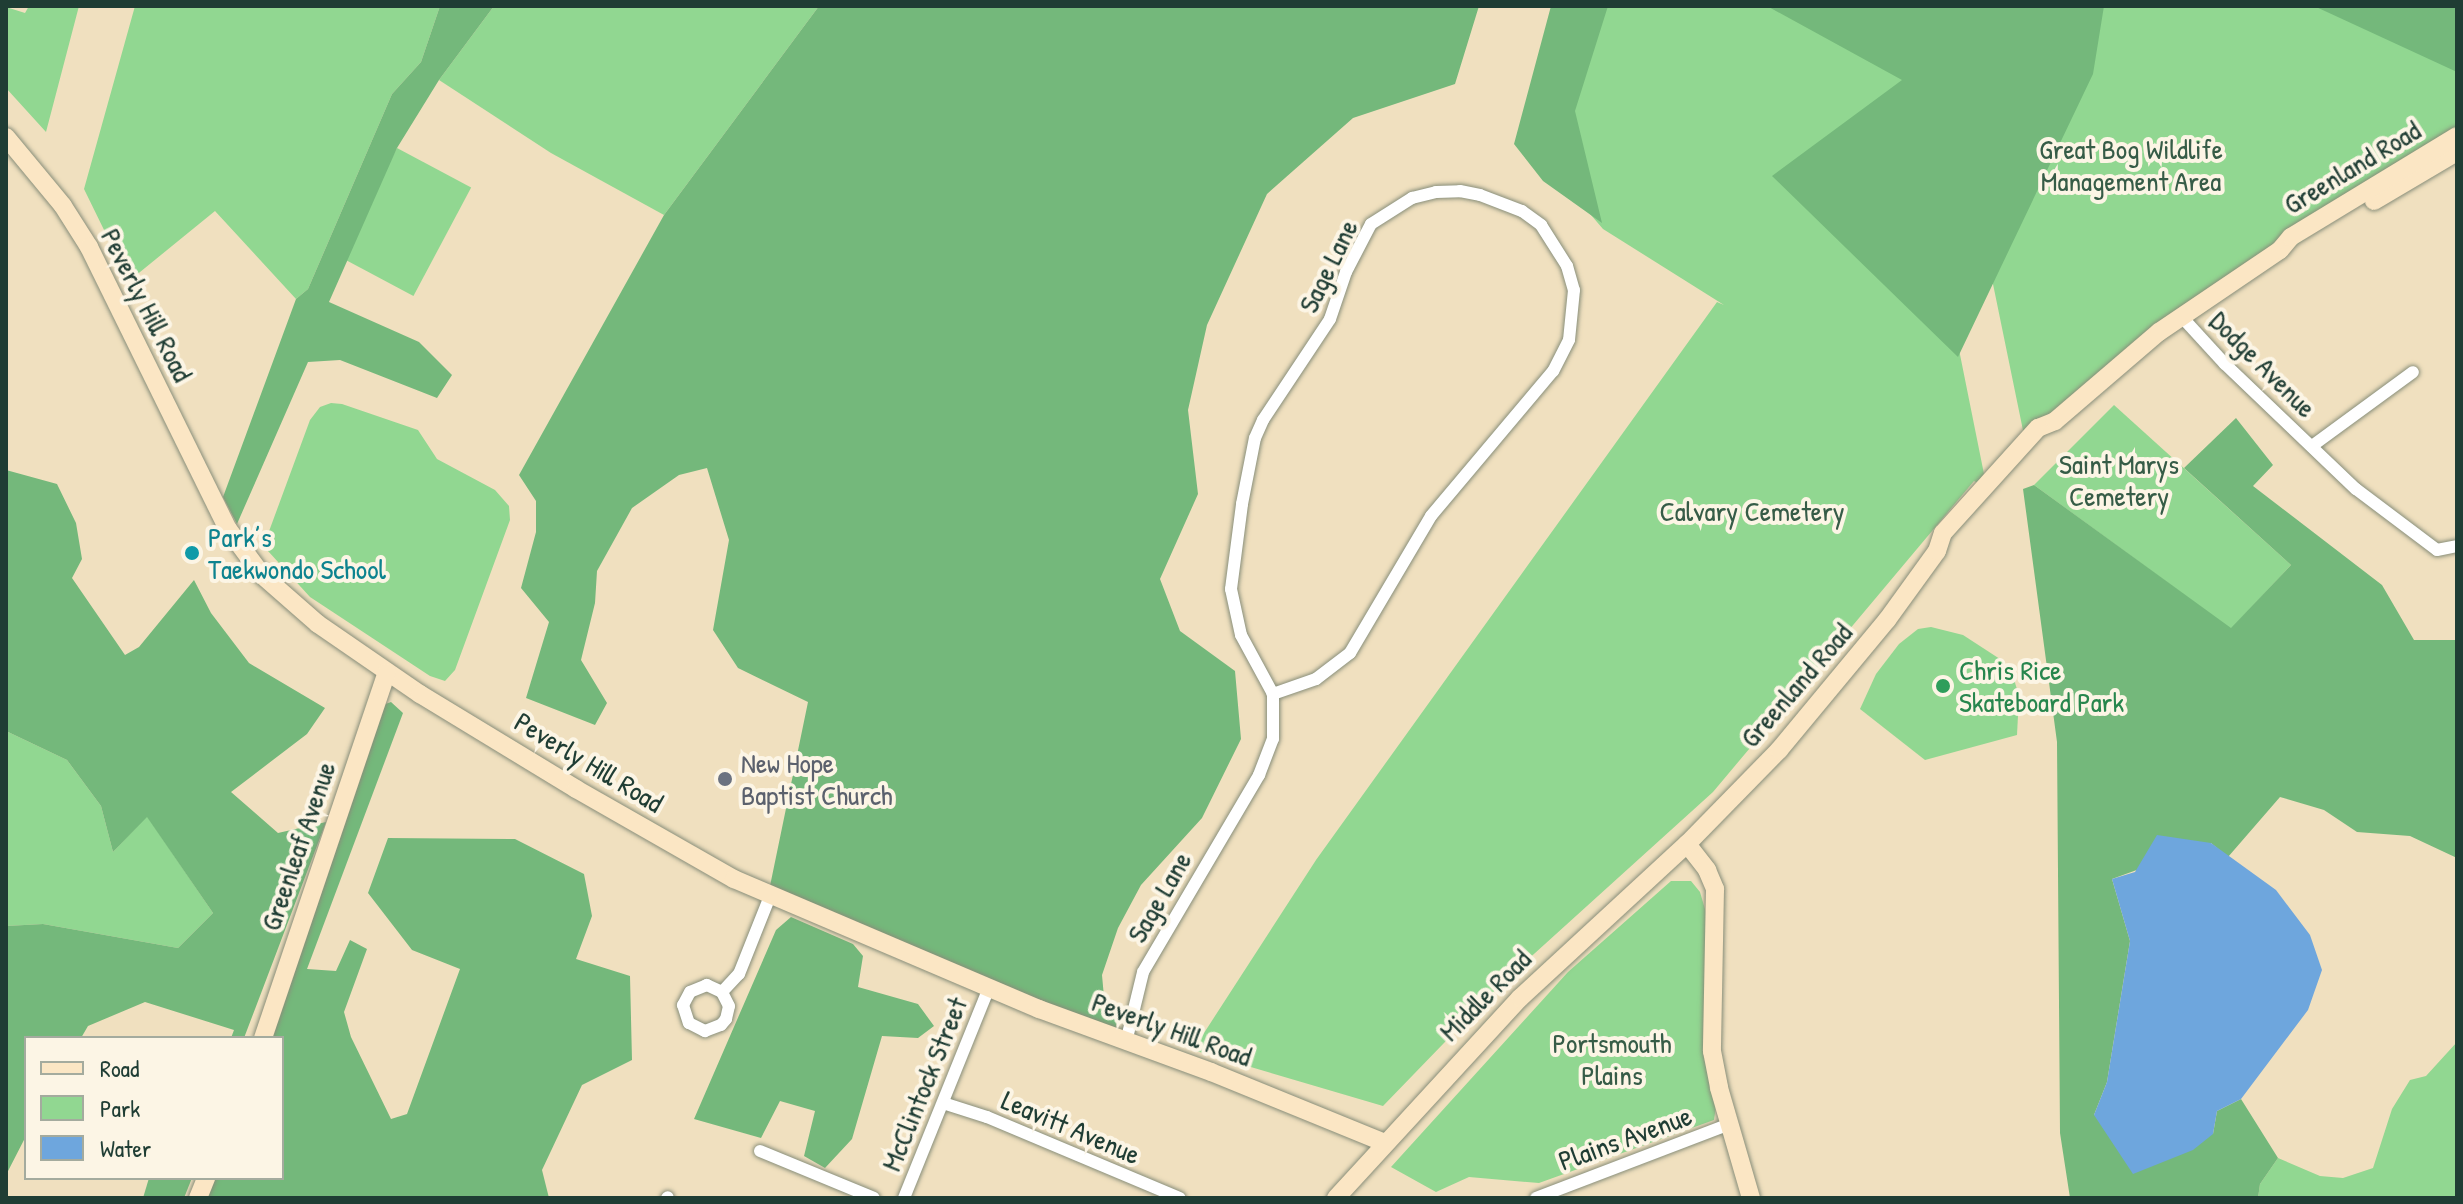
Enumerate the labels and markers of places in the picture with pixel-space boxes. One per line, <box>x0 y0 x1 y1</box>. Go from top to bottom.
place label: Park’s Taekwondo School <box>208 520 386 586</box>
marker: Park’s Taekwondo School <box>183 544 201 562</box>
place label: Chris Rice Skateboard Park <box>1959 653 2124 719</box>
marker: Chris Rice Skateboard Park <box>1934 677 1952 695</box>
place label: New Hope Baptist Church <box>741 746 893 812</box>
marker: New Hope Baptist Church <box>716 770 734 788</box>

